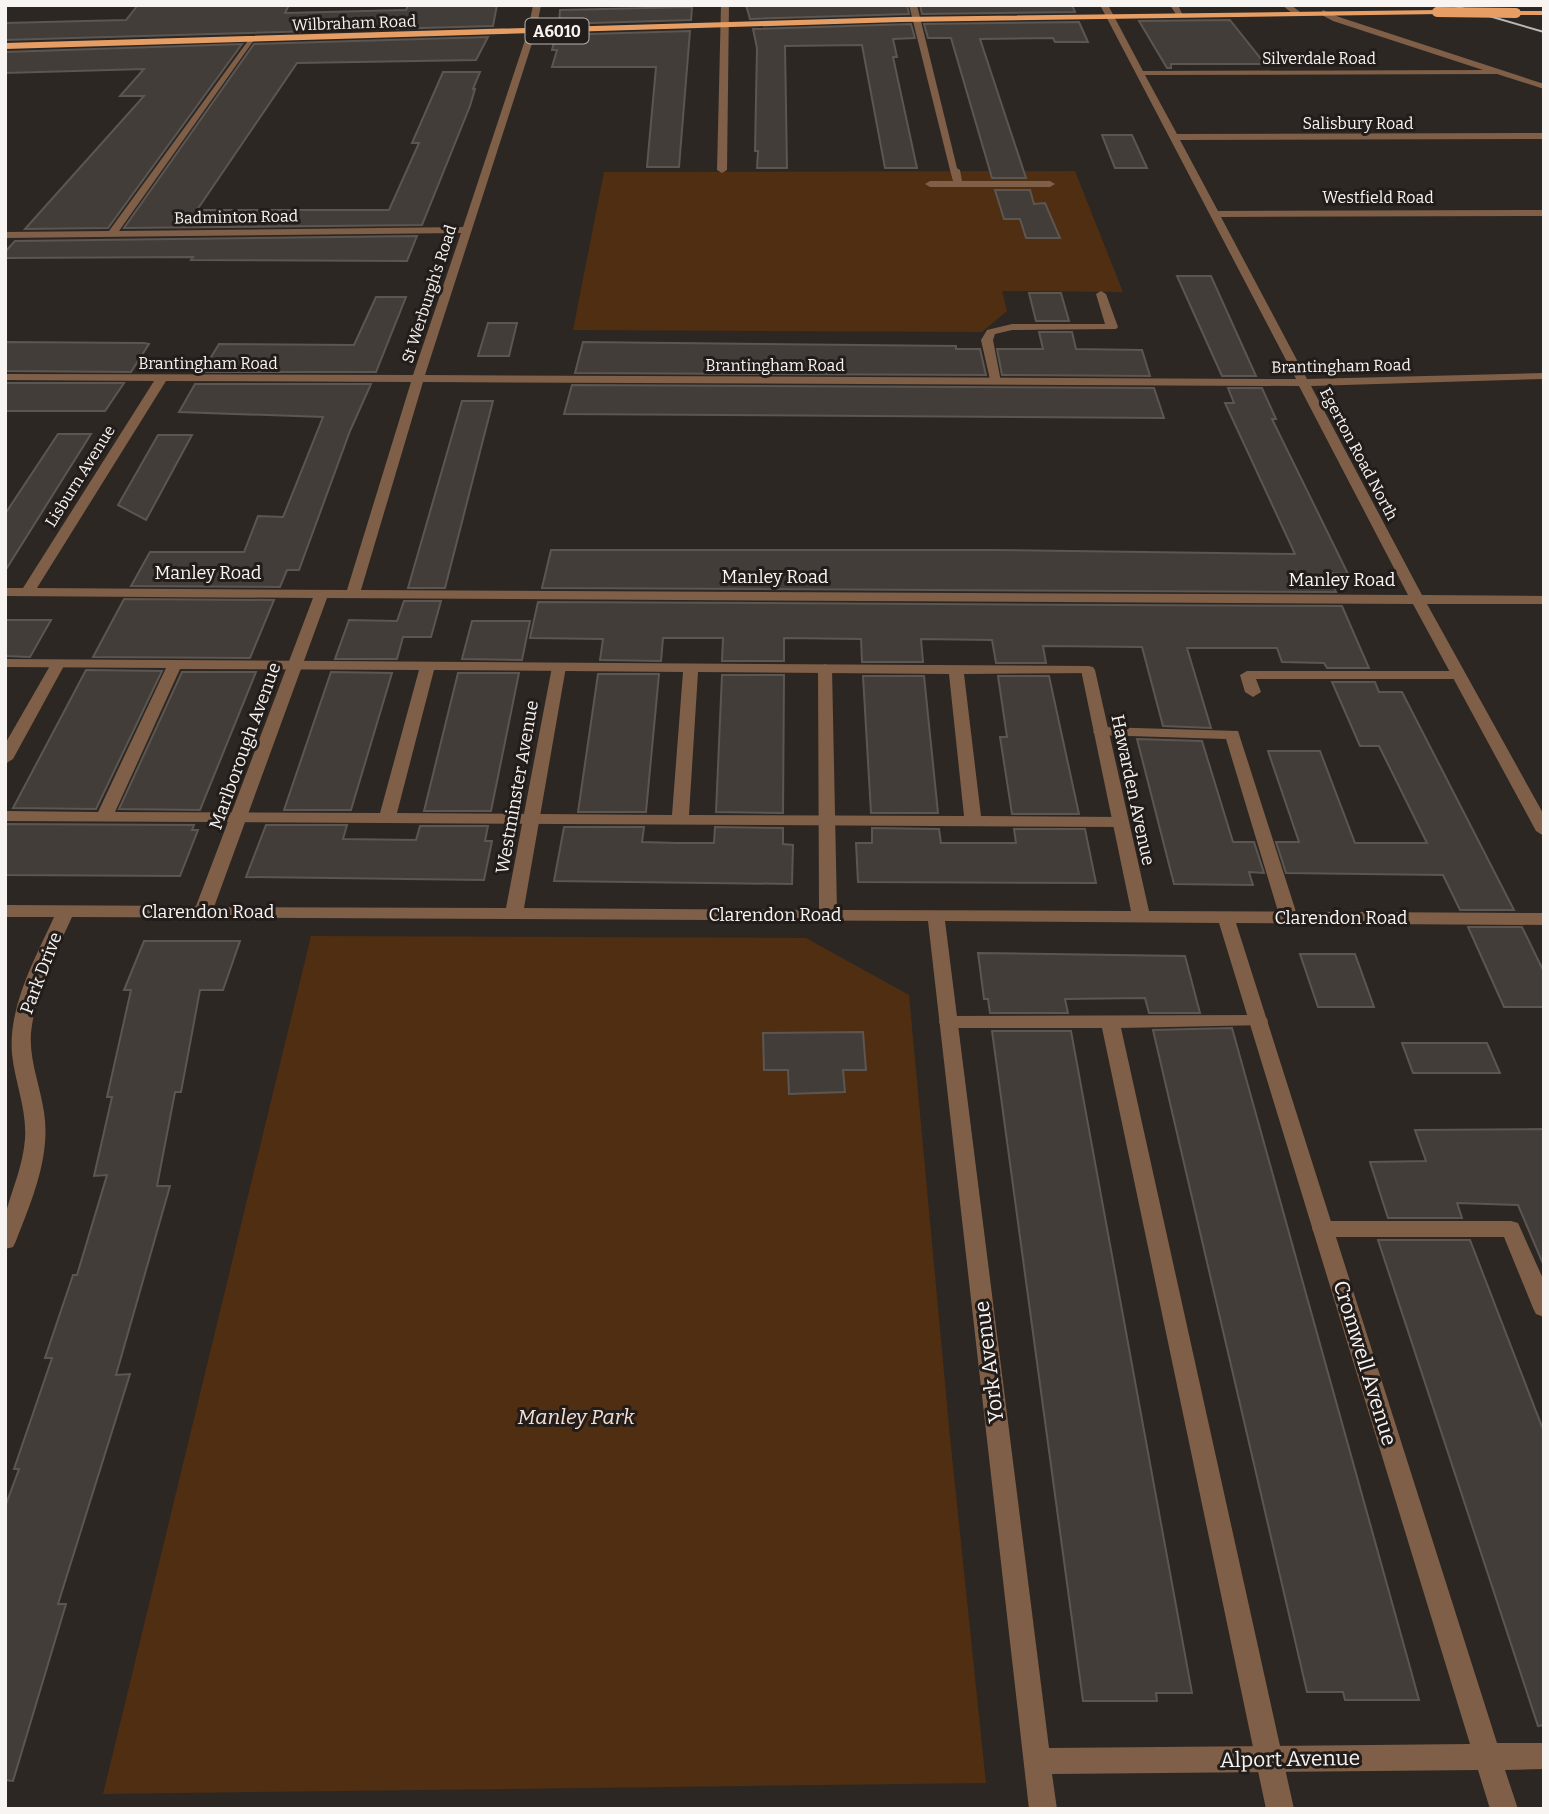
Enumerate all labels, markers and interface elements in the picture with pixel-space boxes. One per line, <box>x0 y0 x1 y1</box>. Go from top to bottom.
street label: Wilbraham Road <box>291 11 417 35</box>
road number: A6010 <box>526 19 588 44</box>
street label: Silverdale Road <box>1262 49 1376 68</box>
street label: Salisbury Road <box>1303 114 1414 133</box>
street label: Westfield Road <box>1322 188 1434 207</box>
street label: Badminton Road <box>174 206 299 228</box>
street label: St Werburgh's Road <box>398 222 460 366</box>
street label: Brantingham Road <box>138 354 278 373</box>
street label: Brantingham Road <box>1271 355 1411 377</box>
street label: Brantingham Road <box>705 356 845 375</box>
street label: Egerton Road North <box>1316 384 1402 524</box>
street label: Lisburn Avenue <box>41 422 119 530</box>
street label: Manley Road <box>154 562 262 584</box>
street label: Manley Road <box>721 566 829 588</box>
street label: Manley Road <box>1288 569 1396 591</box>
street label: Marlborough Avenue <box>205 659 285 833</box>
street label: Westminster Avenue <box>491 699 543 875</box>
street label: Hawarden Avenue <box>1106 713 1160 867</box>
street label: Clarendon Road <box>142 901 275 923</box>
street label: Clarendon Road <box>709 904 842 926</box>
street label: Clarendon Road <box>1275 907 1408 929</box>
street label: Park Drive <box>15 929 67 1017</box>
street label: Cromwell Avenue <box>1328 1277 1402 1449</box>
street label: York Avenue <box>969 1299 1009 1425</box>
park label: Manley Park <box>517 1404 635 1430</box>
street label: Alport Avenue <box>1220 1745 1360 1773</box>

